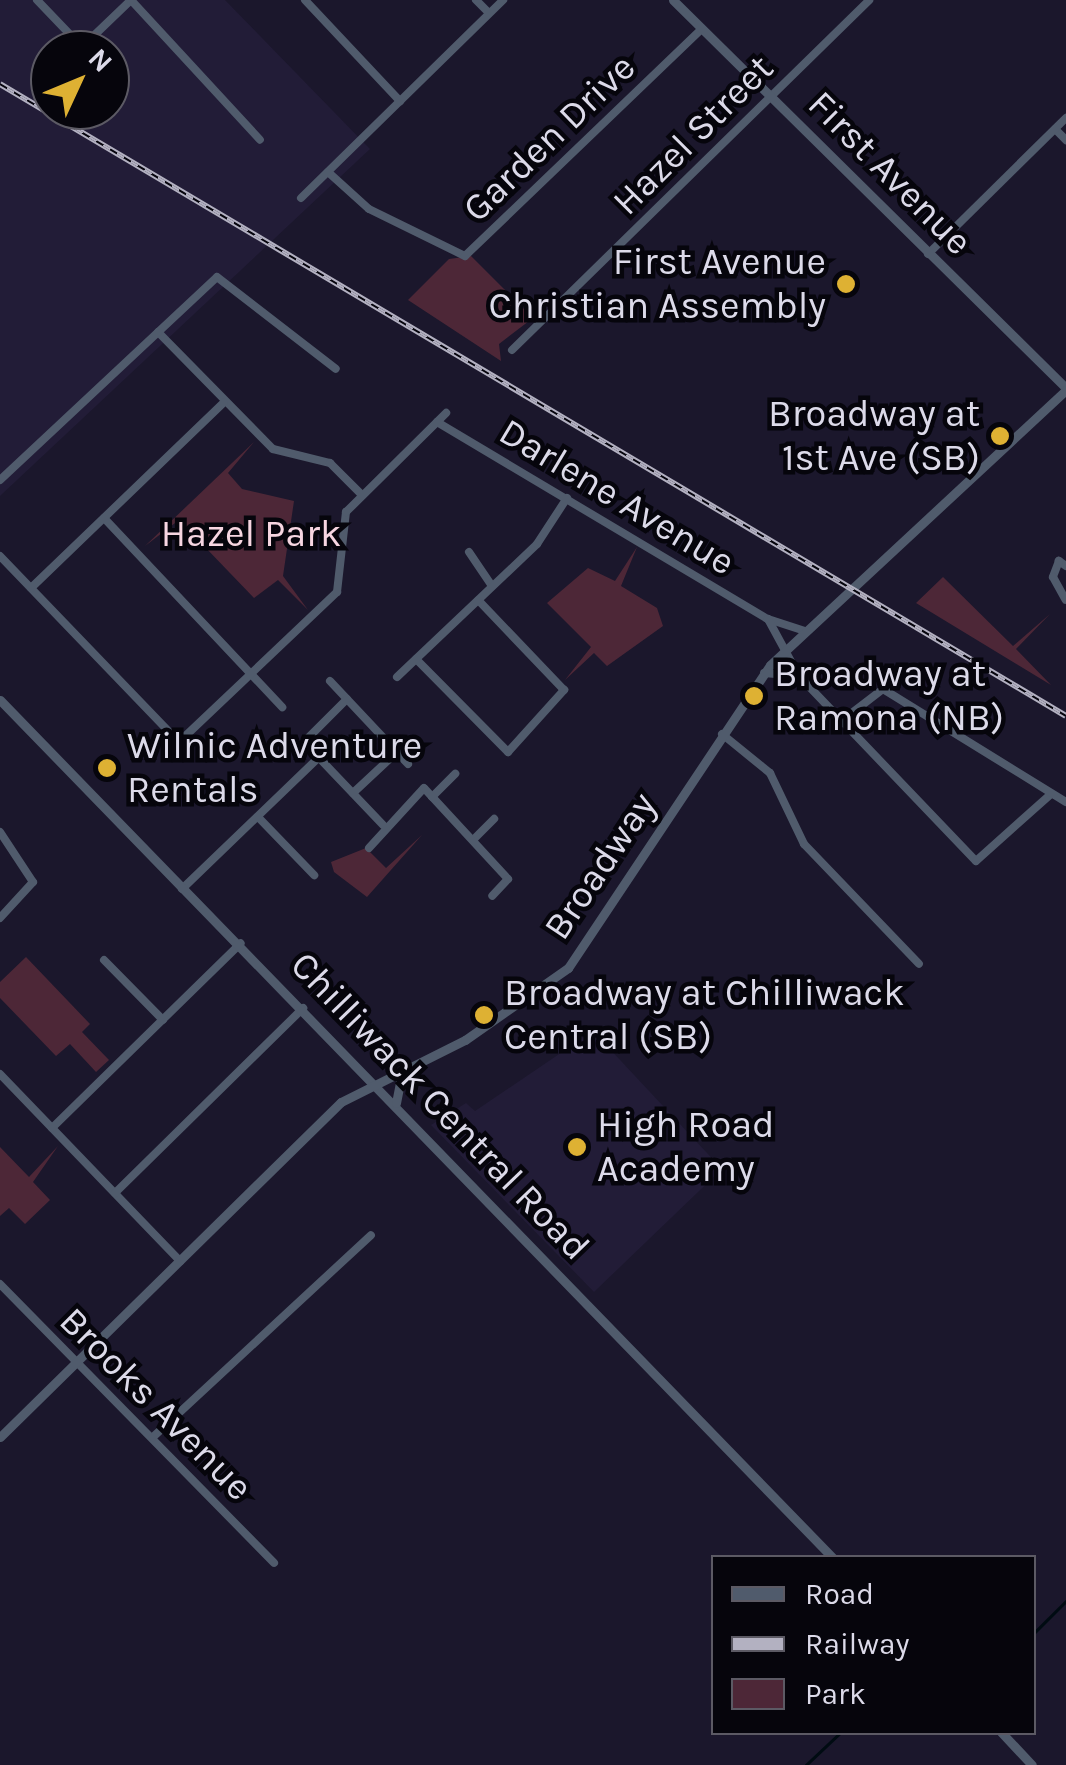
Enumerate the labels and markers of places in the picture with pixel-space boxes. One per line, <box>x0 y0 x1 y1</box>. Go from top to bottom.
place label: First Avenue Christian Assembly <box>489 239 826 328</box>
marker: First Avenue Christian Assembly <box>835 273 857 295</box>
place label: Broadway at 1st Ave (SB) <box>768 391 980 480</box>
marker: Broadway at 1st Ave (SB) <box>989 425 1011 447</box>
place label: Broadway at Ramona (NB) <box>774 651 1004 741</box>
marker: Broadway at Ramona (NB) <box>743 685 765 707</box>
place label: Wilnic Adventure Rentals <box>127 723 422 812</box>
marker: Wilnic Adventure Rentals <box>96 757 118 779</box>
place label: Broadway at Chilliwack Central (SB) <box>504 970 905 1060</box>
marker: Broadway at Chilliwack Central (SB) <box>473 1004 495 1026</box>
place label: High Road Academy <box>597 1102 775 1192</box>
marker: High Road Academy <box>566 1136 588 1158</box>

